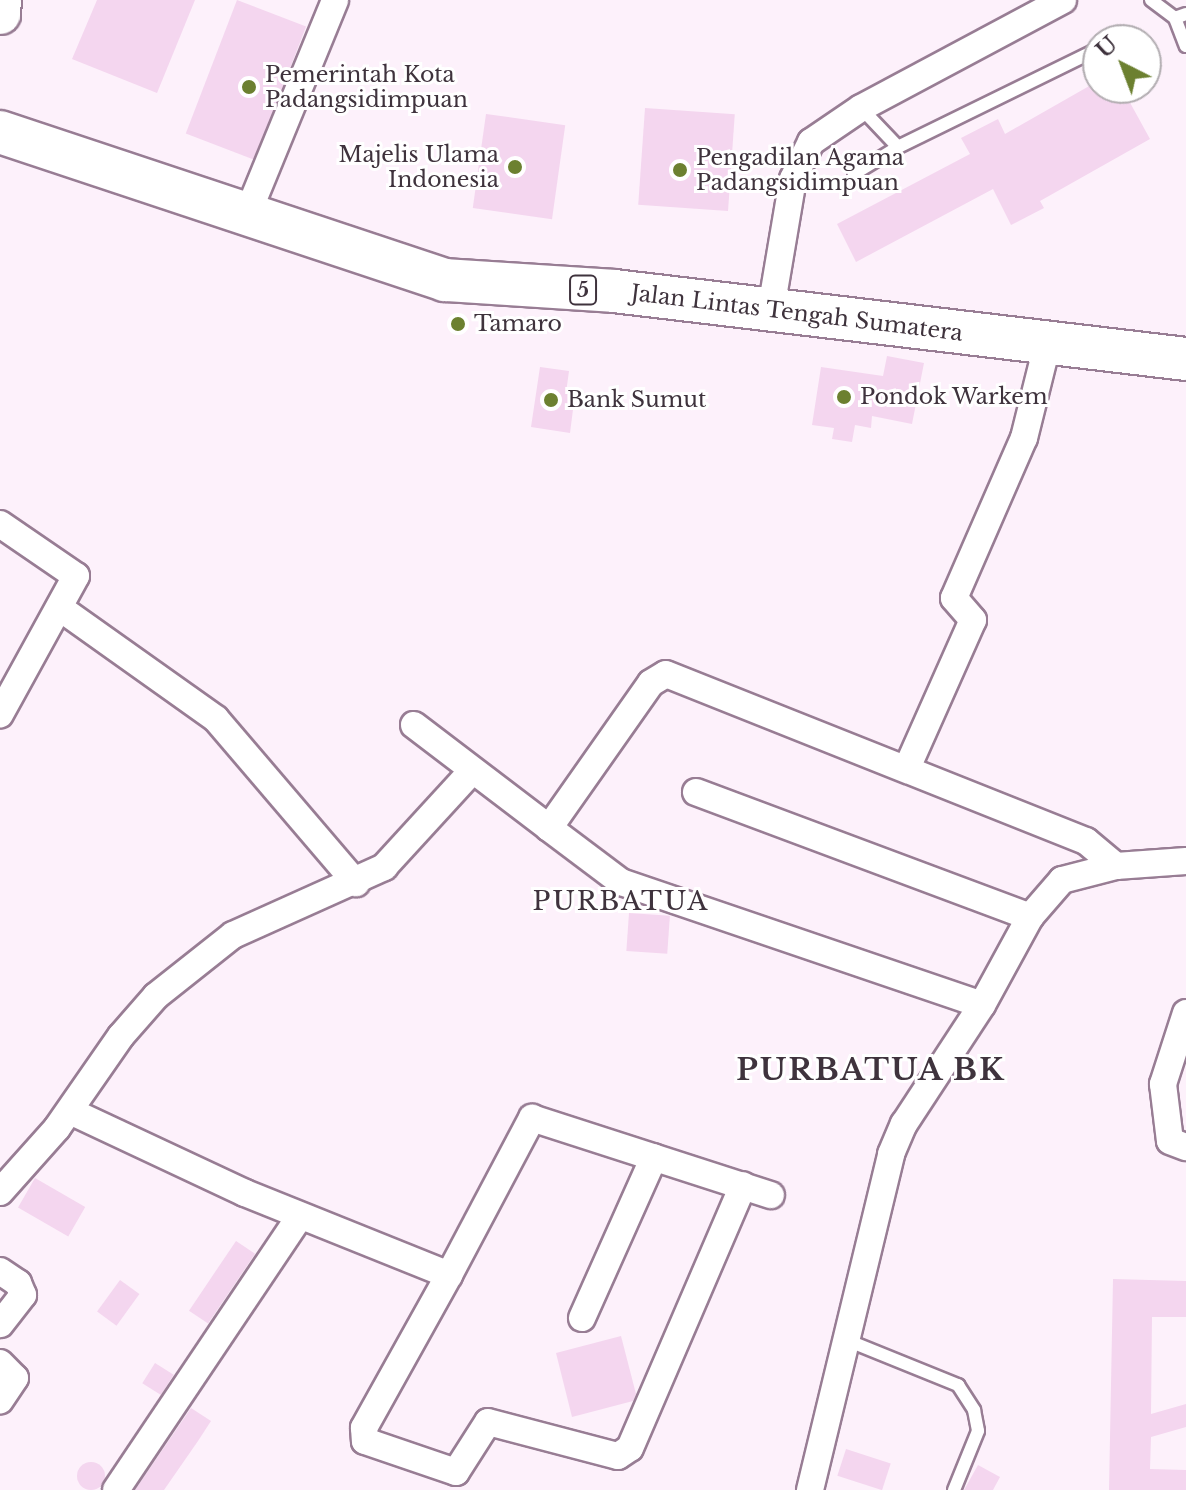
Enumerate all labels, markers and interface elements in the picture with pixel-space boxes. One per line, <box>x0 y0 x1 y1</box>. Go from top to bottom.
north arrow <box>1082 24 1162 104</box>
text: U <box>1091 31 1123 64</box>
place label: Pemerintah Kota Padangsidimpuan <box>265 61 468 112</box>
marker: Pemerintah Kota Padangsidimpuan <box>240 78 258 96</box>
place label: Majelis Ulama Indonesia <box>339 141 499 192</box>
place label: Pengadilan Agama Padangsidimpuan <box>696 144 905 196</box>
marker: Majelis Ulama Indonesia <box>506 158 524 176</box>
marker: Pengadilan Agama Padangsidimpuan <box>671 161 689 179</box>
road number: 5 <box>569 274 597 306</box>
street label: Jalan Lintas Tengah Sumatera <box>629 280 965 346</box>
place label: Tamaro <box>474 311 562 337</box>
marker: Tamaro <box>449 315 467 333</box>
place label: Pondok Warkem <box>860 384 1049 410</box>
place label: Bank Sumut <box>567 387 707 413</box>
marker: Pondok Warkem <box>835 388 853 406</box>
marker: Bank Sumut <box>542 391 560 409</box>
district label: PURBATUA <box>533 886 709 918</box>
district label: PURBATUA BK <box>736 1052 1006 1088</box>

